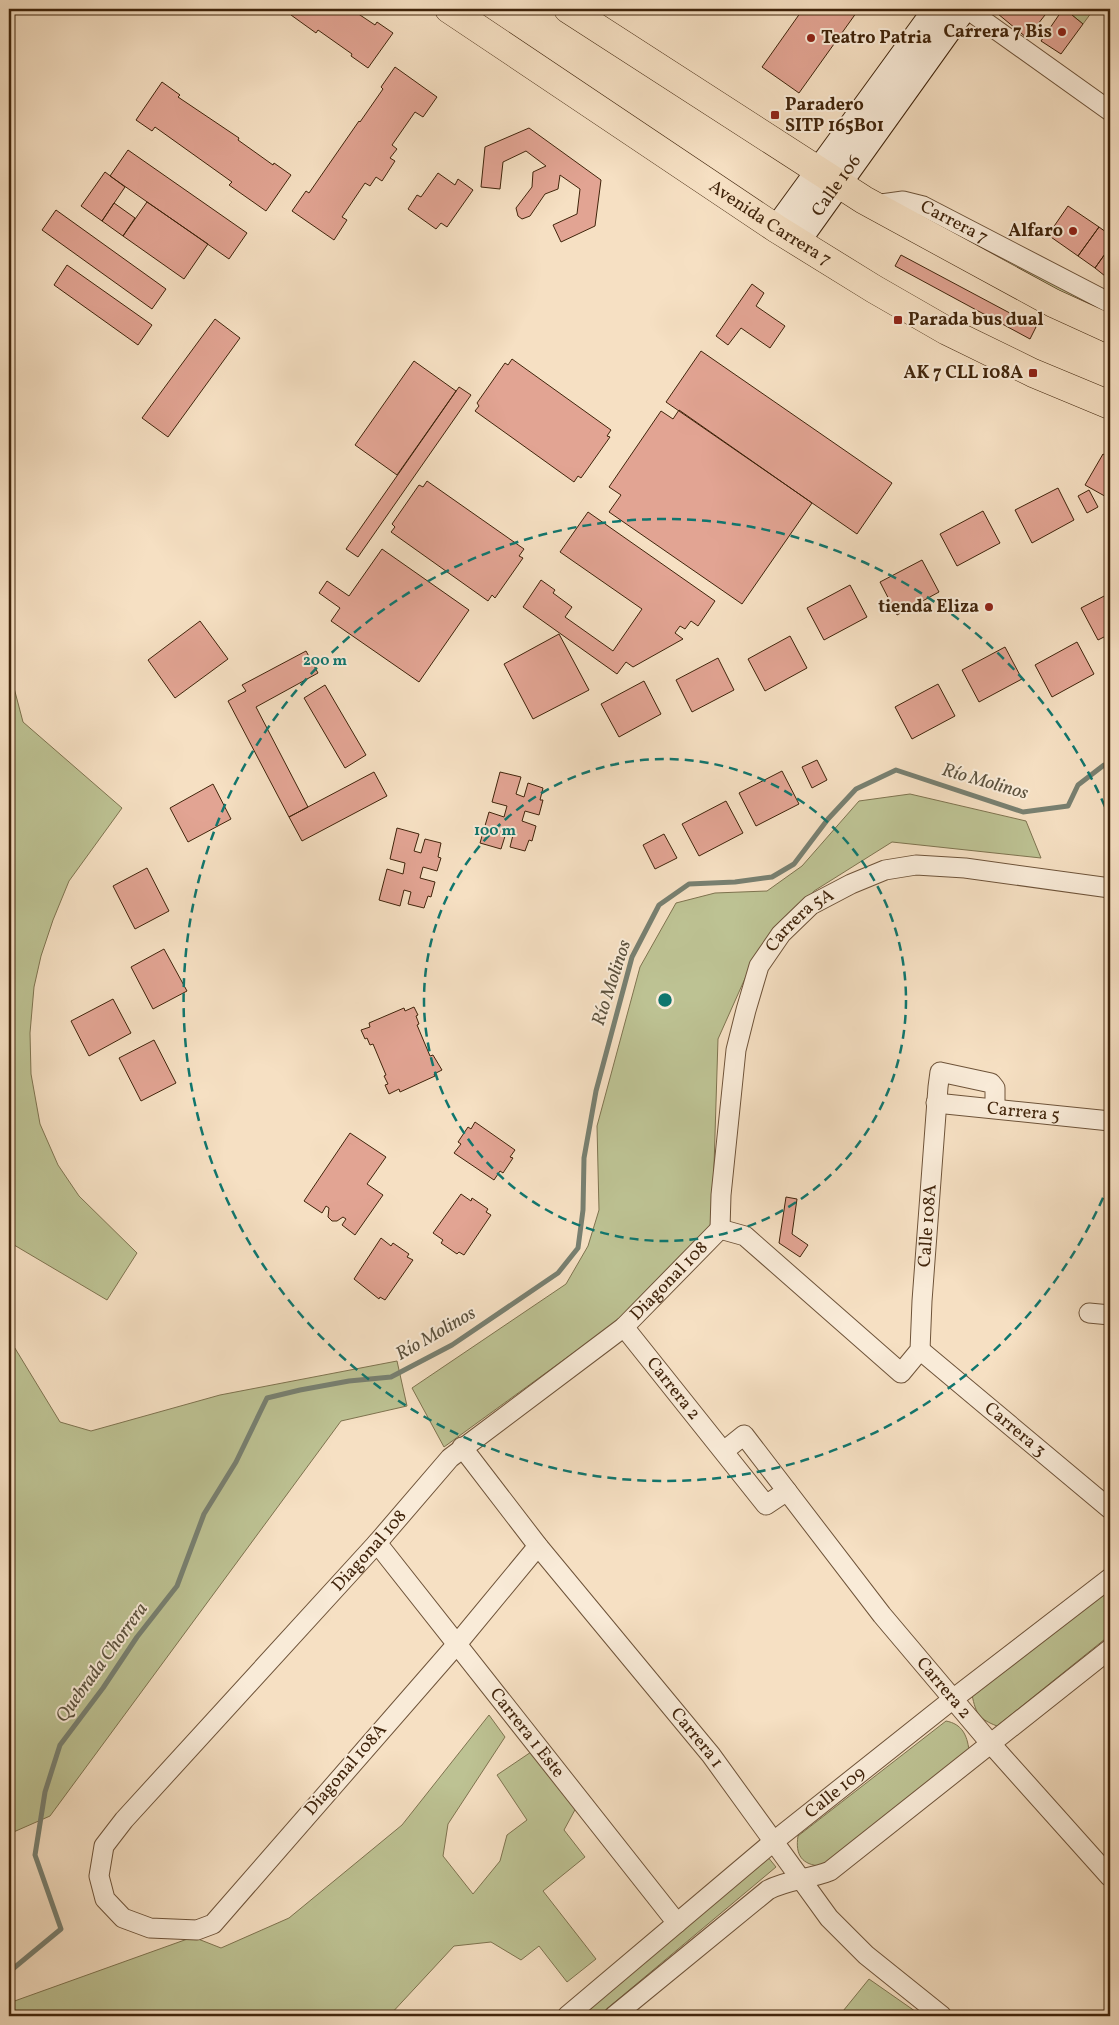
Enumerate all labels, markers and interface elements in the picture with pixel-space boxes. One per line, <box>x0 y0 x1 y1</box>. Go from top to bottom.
place label: Carrera 7 Bis <box>943 20 1052 45</box>
place label: Teatro Patria <box>821 26 932 51</box>
marker: Carrera 7 Bis <box>1056 26 1068 38</box>
marker: Teatro Patria <box>805 32 817 44</box>
place label: Paradero SITP 165B01 <box>785 93 884 139</box>
marker: Paradero SITP 165B01 <box>769 109 781 121</box>
street label: Calle 106 <box>806 150 867 222</box>
street label: Avenida Carrera 7 <box>704 174 836 272</box>
street label: Carrera 7 <box>916 194 992 250</box>
place label: Alfaro <box>1008 219 1063 244</box>
marker: Alfaro <box>1067 225 1079 237</box>
place label: Parada bus dual <box>908 308 1044 333</box>
marker: Parada bus dual <box>892 314 904 326</box>
place label: AK 7 CLL 108A <box>904 361 1023 386</box>
marker: AK 7 CLL 108A <box>1027 367 1039 379</box>
place label: tienda Eliza <box>878 595 979 620</box>
marker: tienda Eliza <box>983 601 995 613</box>
text: 200 m <box>303 651 347 672</box>
water label: Río Molinos <box>939 757 1031 807</box>
text: 100 m <box>474 821 517 842</box>
street label: Carrera 5A <box>760 882 839 957</box>
water label: Río Molinos <box>586 937 638 1029</box>
centre of rings <box>656 991 674 1009</box>
street label: Carrera 5 <box>986 1096 1061 1128</box>
street label: Calle 108A <box>912 1183 943 1268</box>
street label: Diagonal 108 <box>624 1236 714 1326</box>
water label: Río Molinos <box>391 1301 481 1367</box>
street label: Carrera 2 <box>640 1352 706 1426</box>
street label: Carrera 3 <box>979 1396 1051 1463</box>
street label: Diagonal 108 <box>326 1504 413 1597</box>
water label: Quebrada Chorrera <box>50 1598 154 1728</box>
street label: Carrera 2 <box>910 1652 977 1724</box>
street label: Carrera 1 Este <box>484 1683 570 1783</box>
street label: Carrera 1 <box>664 1702 729 1773</box>
street label: Diagonal 108A <box>299 1718 393 1821</box>
street label: Calle 109 <box>800 1761 871 1825</box>

